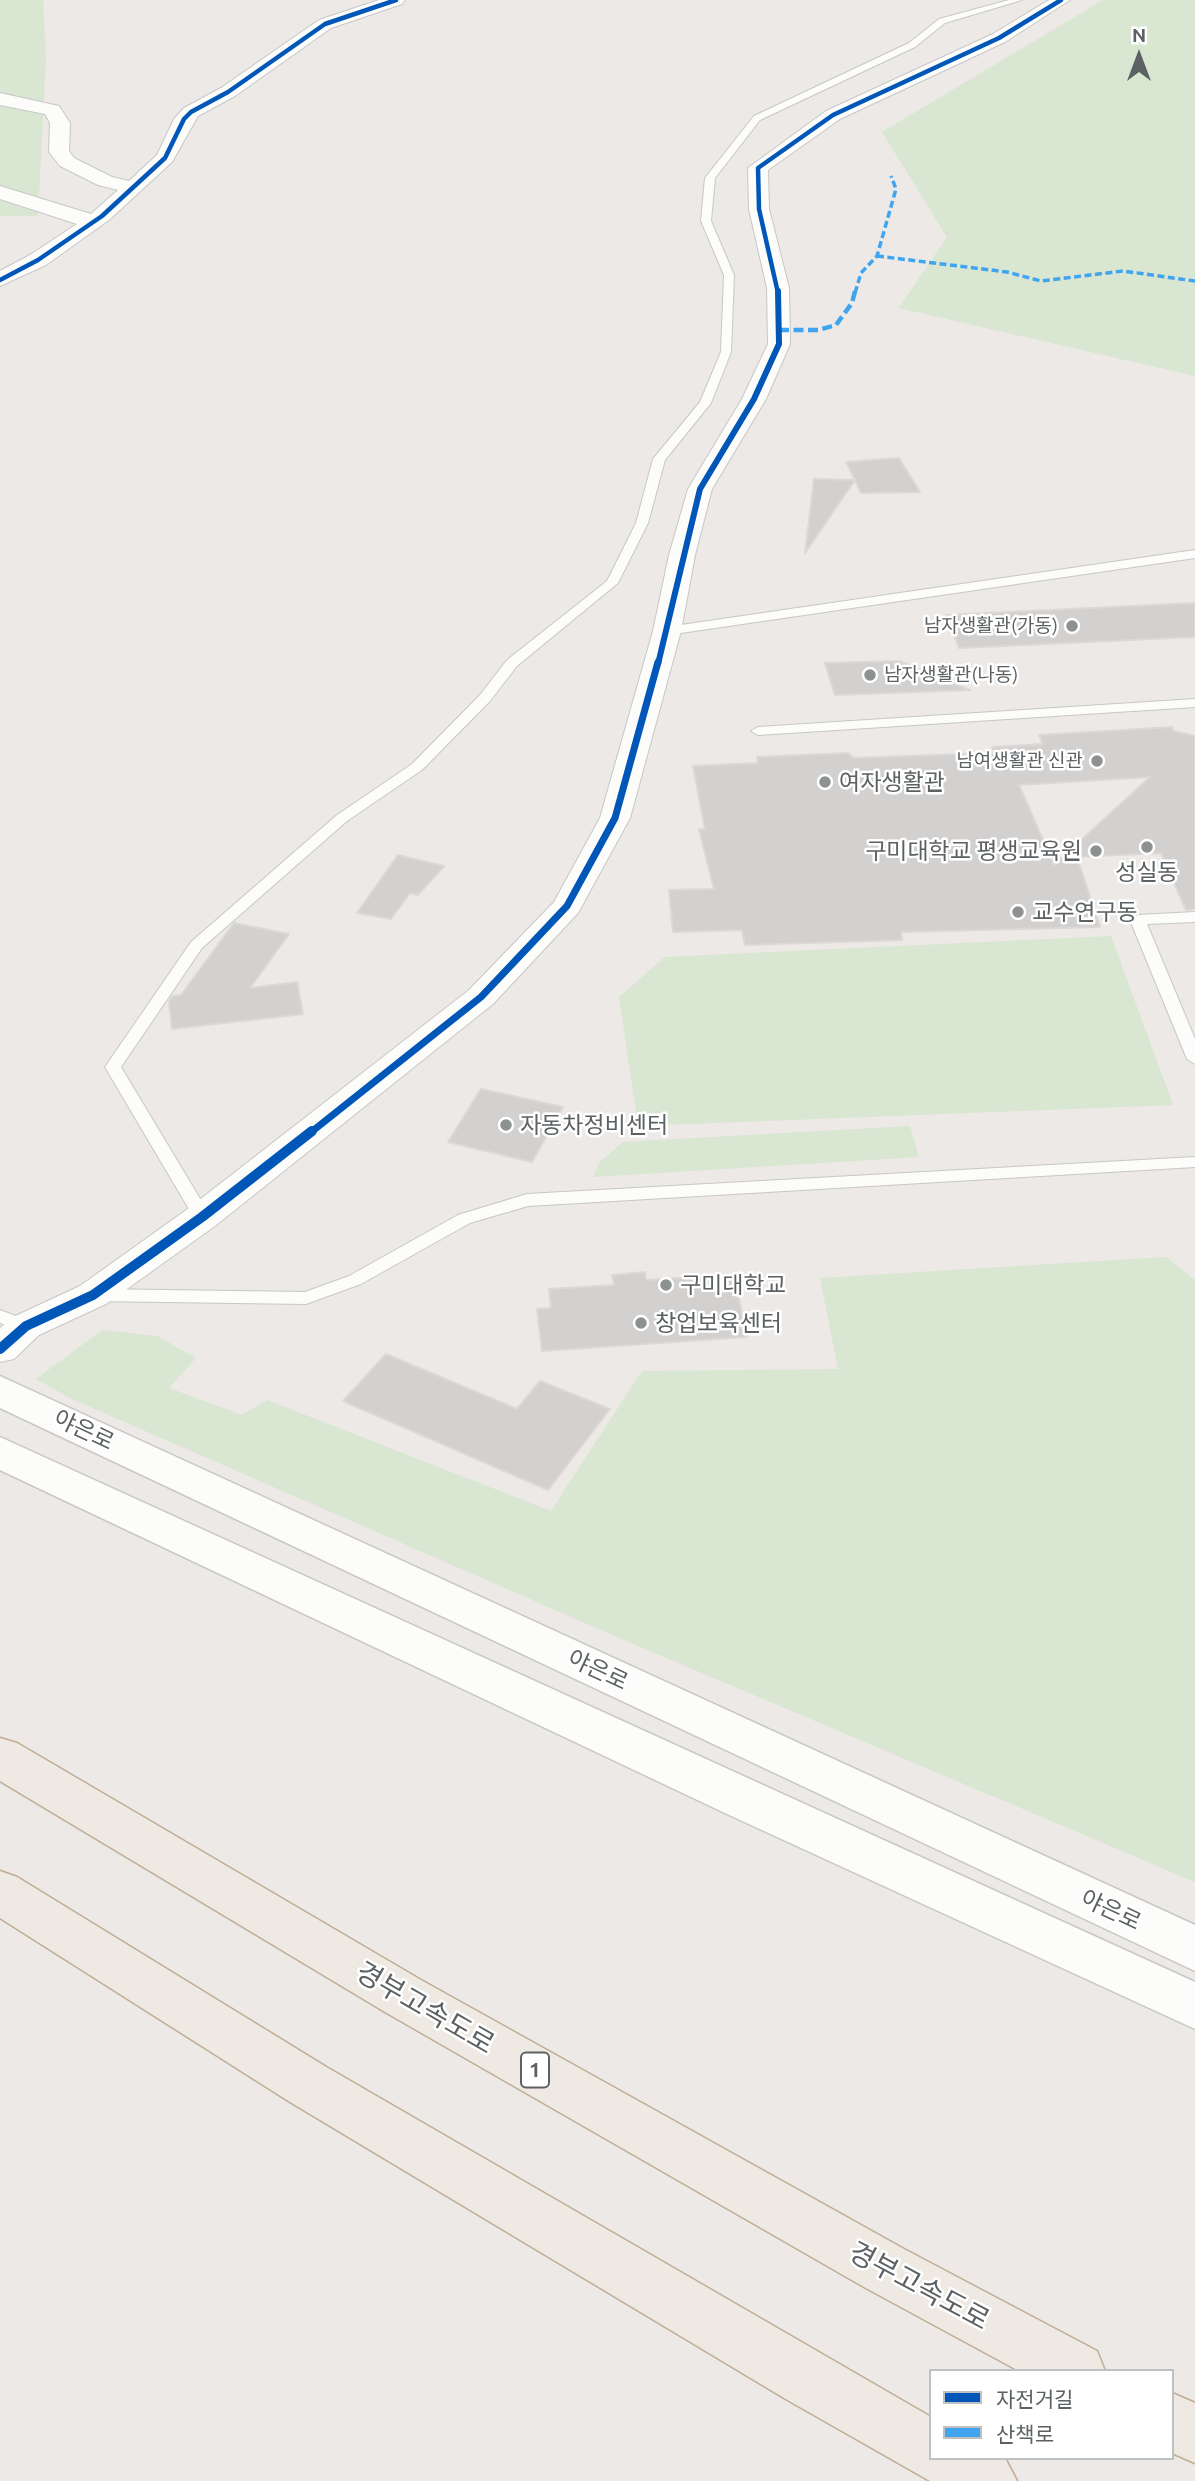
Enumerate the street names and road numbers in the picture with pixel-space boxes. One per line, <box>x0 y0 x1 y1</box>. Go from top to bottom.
street label: 야은로 <box>49 1404 119 1456</box>
street label: 야은로 <box>563 1644 633 1696</box>
street label: 야은로 <box>1076 1884 1146 1936</box>
street label: 경부고속도로 <box>350 1955 500 2061</box>
road number: 1 <box>521 2052 549 2088</box>
street label: 경부고속도로 <box>843 2235 995 2337</box>

